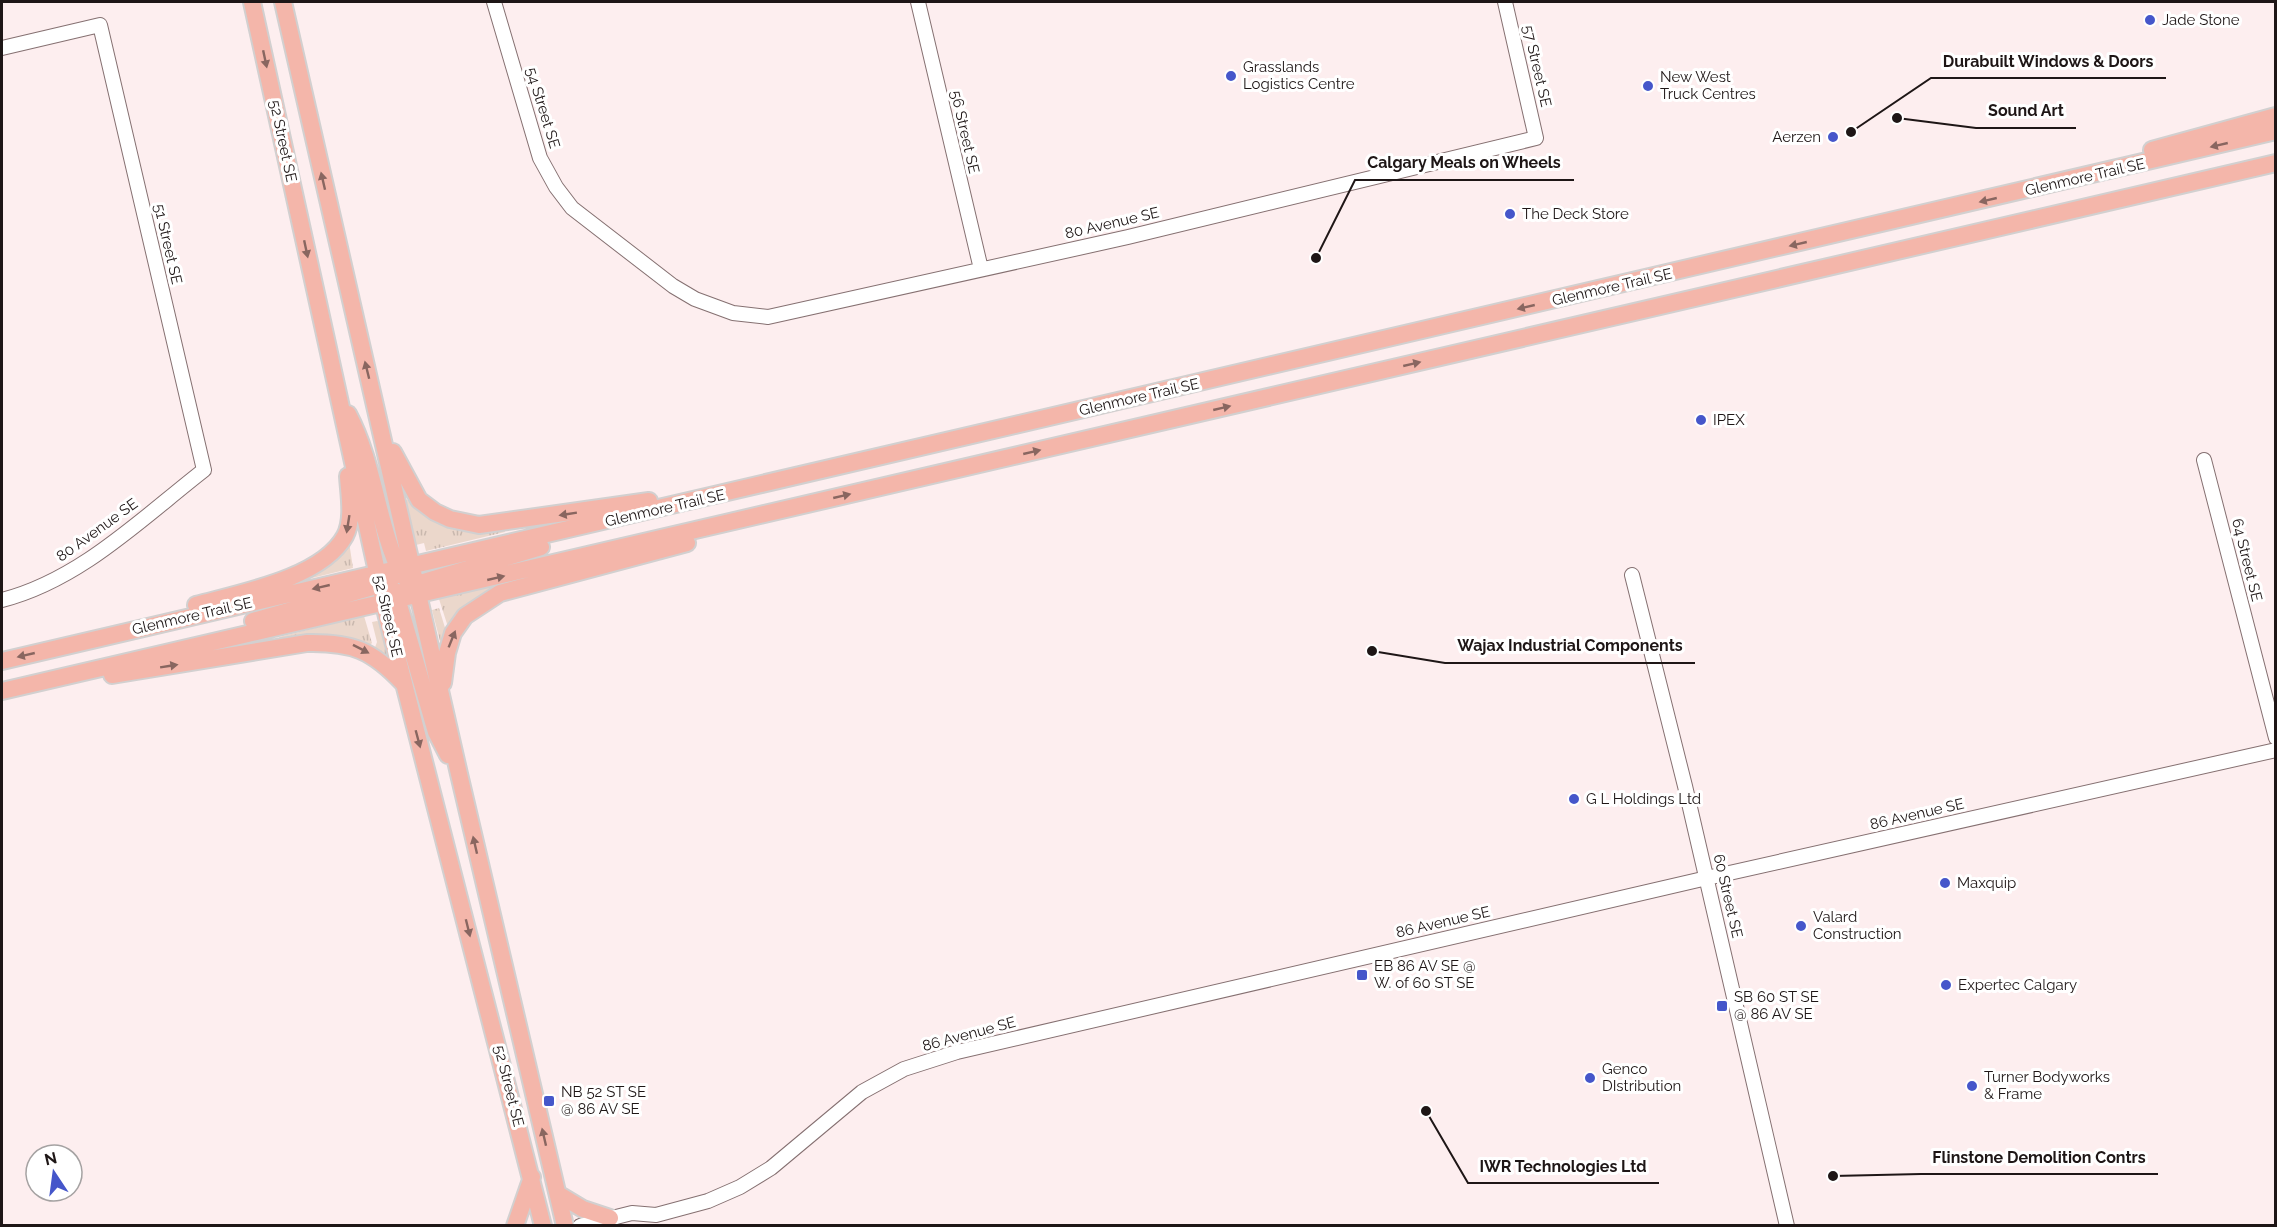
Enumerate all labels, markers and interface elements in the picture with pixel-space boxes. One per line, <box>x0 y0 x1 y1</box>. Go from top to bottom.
place label: Jade Stone <box>2162 11 2240 29</box>
marker: Jade Stone <box>2143 13 2157 27</box>
street label: 57 Street SE <box>1519 23 1555 109</box>
callout: Durabuilt Windows & Doors <box>1931 44 2166 78</box>
one-way arrow <box>261 49 270 68</box>
text: Durabuilt Windows & Doors <box>1943 52 2153 71</box>
place label: Grasslands Logistics Centre <box>1243 58 1355 93</box>
street label: 54 Street SE <box>522 65 564 151</box>
place label: New West Truck Centres <box>1660 68 1756 103</box>
marker: Grasslands Logistics Centre <box>1224 69 1238 83</box>
marker: New West Truck Centres <box>1641 79 1655 93</box>
street label: 56 Street SE <box>947 89 983 175</box>
callout: Sound Art <box>1976 94 2076 128</box>
street label: 52 Street SE <box>266 98 300 184</box>
text: Sound Art <box>1988 101 2064 120</box>
place label: Aerzen <box>1772 128 1821 146</box>
marker: Aerzen <box>1826 130 1840 144</box>
one-way arrow <box>2209 140 2228 150</box>
callout: Calgary Meals on Wheels <box>1355 146 1574 180</box>
text: Calgary Meals on Wheels <box>1367 153 1561 172</box>
street label: Glenmore Trail SE <box>2023 154 2147 200</box>
one-way arrow <box>318 171 327 190</box>
one-way arrow <box>1979 195 1997 205</box>
street label: 51 Street SE <box>150 202 186 286</box>
street label: 80 Avenue SE <box>1063 203 1161 243</box>
place label: The Deck Store <box>1522 205 1629 223</box>
marker: The Deck Store <box>1503 207 1517 221</box>
one-way arrow <box>1789 239 1807 249</box>
one-way arrow <box>302 240 311 259</box>
street label: Glenmore Trail SE <box>1550 264 1674 310</box>
one-way arrow <box>1517 303 1536 312</box>
one-way arrow <box>1403 358 1421 368</box>
one-way arrow <box>362 361 371 380</box>
street label: Glenmore Trail SE <box>1077 374 1201 420</box>
one-way arrow <box>1213 402 1231 412</box>
place label: IPEX <box>1713 411 1745 429</box>
marker: IPEX <box>1694 413 1708 427</box>
one-way arrow <box>1023 446 1041 456</box>
street label: Glenmore Trail SE <box>603 485 727 531</box>
one-way arrow <box>833 490 851 500</box>
street label: 80 Avenue SE <box>53 494 141 566</box>
one-way arrow <box>559 509 578 518</box>
one-way arrow <box>343 515 352 534</box>
street label: 64 Street SE <box>2228 517 2266 603</box>
one-way arrow <box>487 572 505 582</box>
street label: 52 Street SE <box>370 573 406 659</box>
one-way arrow <box>311 582 330 592</box>
street label: Glenmore Trail SE <box>130 593 254 639</box>
one-way arrow <box>448 629 458 647</box>
callout: Wajax Industrial Components <box>1445 629 1695 663</box>
text: Wajax Industrial Components <box>1457 636 1683 655</box>
one-way arrow <box>352 645 369 654</box>
one-way arrow <box>16 651 35 660</box>
one-way arrow <box>159 661 178 670</box>
one-way arrow <box>414 730 424 748</box>
place label: G L Holdings Ltd <box>1586 790 1701 808</box>
marker: G L Holdings Ltd <box>1567 792 1581 806</box>
street label: 86 Avenue SE <box>1868 794 1966 834</box>
one-way arrow <box>470 836 480 854</box>
street label: 60 Street SE <box>1710 852 1746 940</box>
place label: Maxquip <box>1957 874 2016 892</box>
marker: Maxquip <box>1938 876 1952 890</box>
street label: 86 Avenue SE <box>1394 902 1492 942</box>
place label: Valard Construction <box>1813 908 1902 943</box>
one-way arrow <box>464 919 474 937</box>
marker: Valard Construction <box>1794 919 1808 933</box>
place label: EB 86 AV SE @ W. of 60 ST SE <box>1374 957 1476 992</box>
marker: EB 86 AV SE @ W. of 60 ST SE <box>1355 968 1369 982</box>
place label: Expertec Calgary <box>1958 976 2077 994</box>
marker: Expertec Calgary <box>1939 978 1953 992</box>
place label: SB 60 ST SE @ 86 AV SE <box>1734 988 1819 1023</box>
marker: SB 60 ST SE @ 86 AV SE <box>1715 999 1729 1013</box>
street label: 86 Avenue SE <box>920 1013 1018 1055</box>
street label: 52 Street SE <box>490 1043 528 1129</box>
place label: Genco DIstribution <box>1602 1060 1681 1095</box>
place label: Turner Bodyworks & Frame <box>1984 1068 2110 1103</box>
marker: Genco DIstribution <box>1583 1071 1597 1085</box>
marker: Turner Bodyworks & Frame <box>1965 1079 1979 1093</box>
place label: NB 52 ST SE @ 86 AV SE <box>561 1083 646 1118</box>
marker: NB 52 ST SE @ 86 AV SE <box>542 1094 556 1108</box>
one-way arrow <box>539 1128 549 1146</box>
callout: Flinstone Demolition Contrs <box>1921 1140 2158 1174</box>
north arrow <box>24 1143 84 1203</box>
text: N <box>43 1148 59 1170</box>
text: Flinstone Demolition Contrs <box>1932 1148 2146 1167</box>
callout: IWR Technologies Ltd <box>1468 1149 1659 1183</box>
text: IWR Technologies Ltd <box>1479 1157 1647 1176</box>

